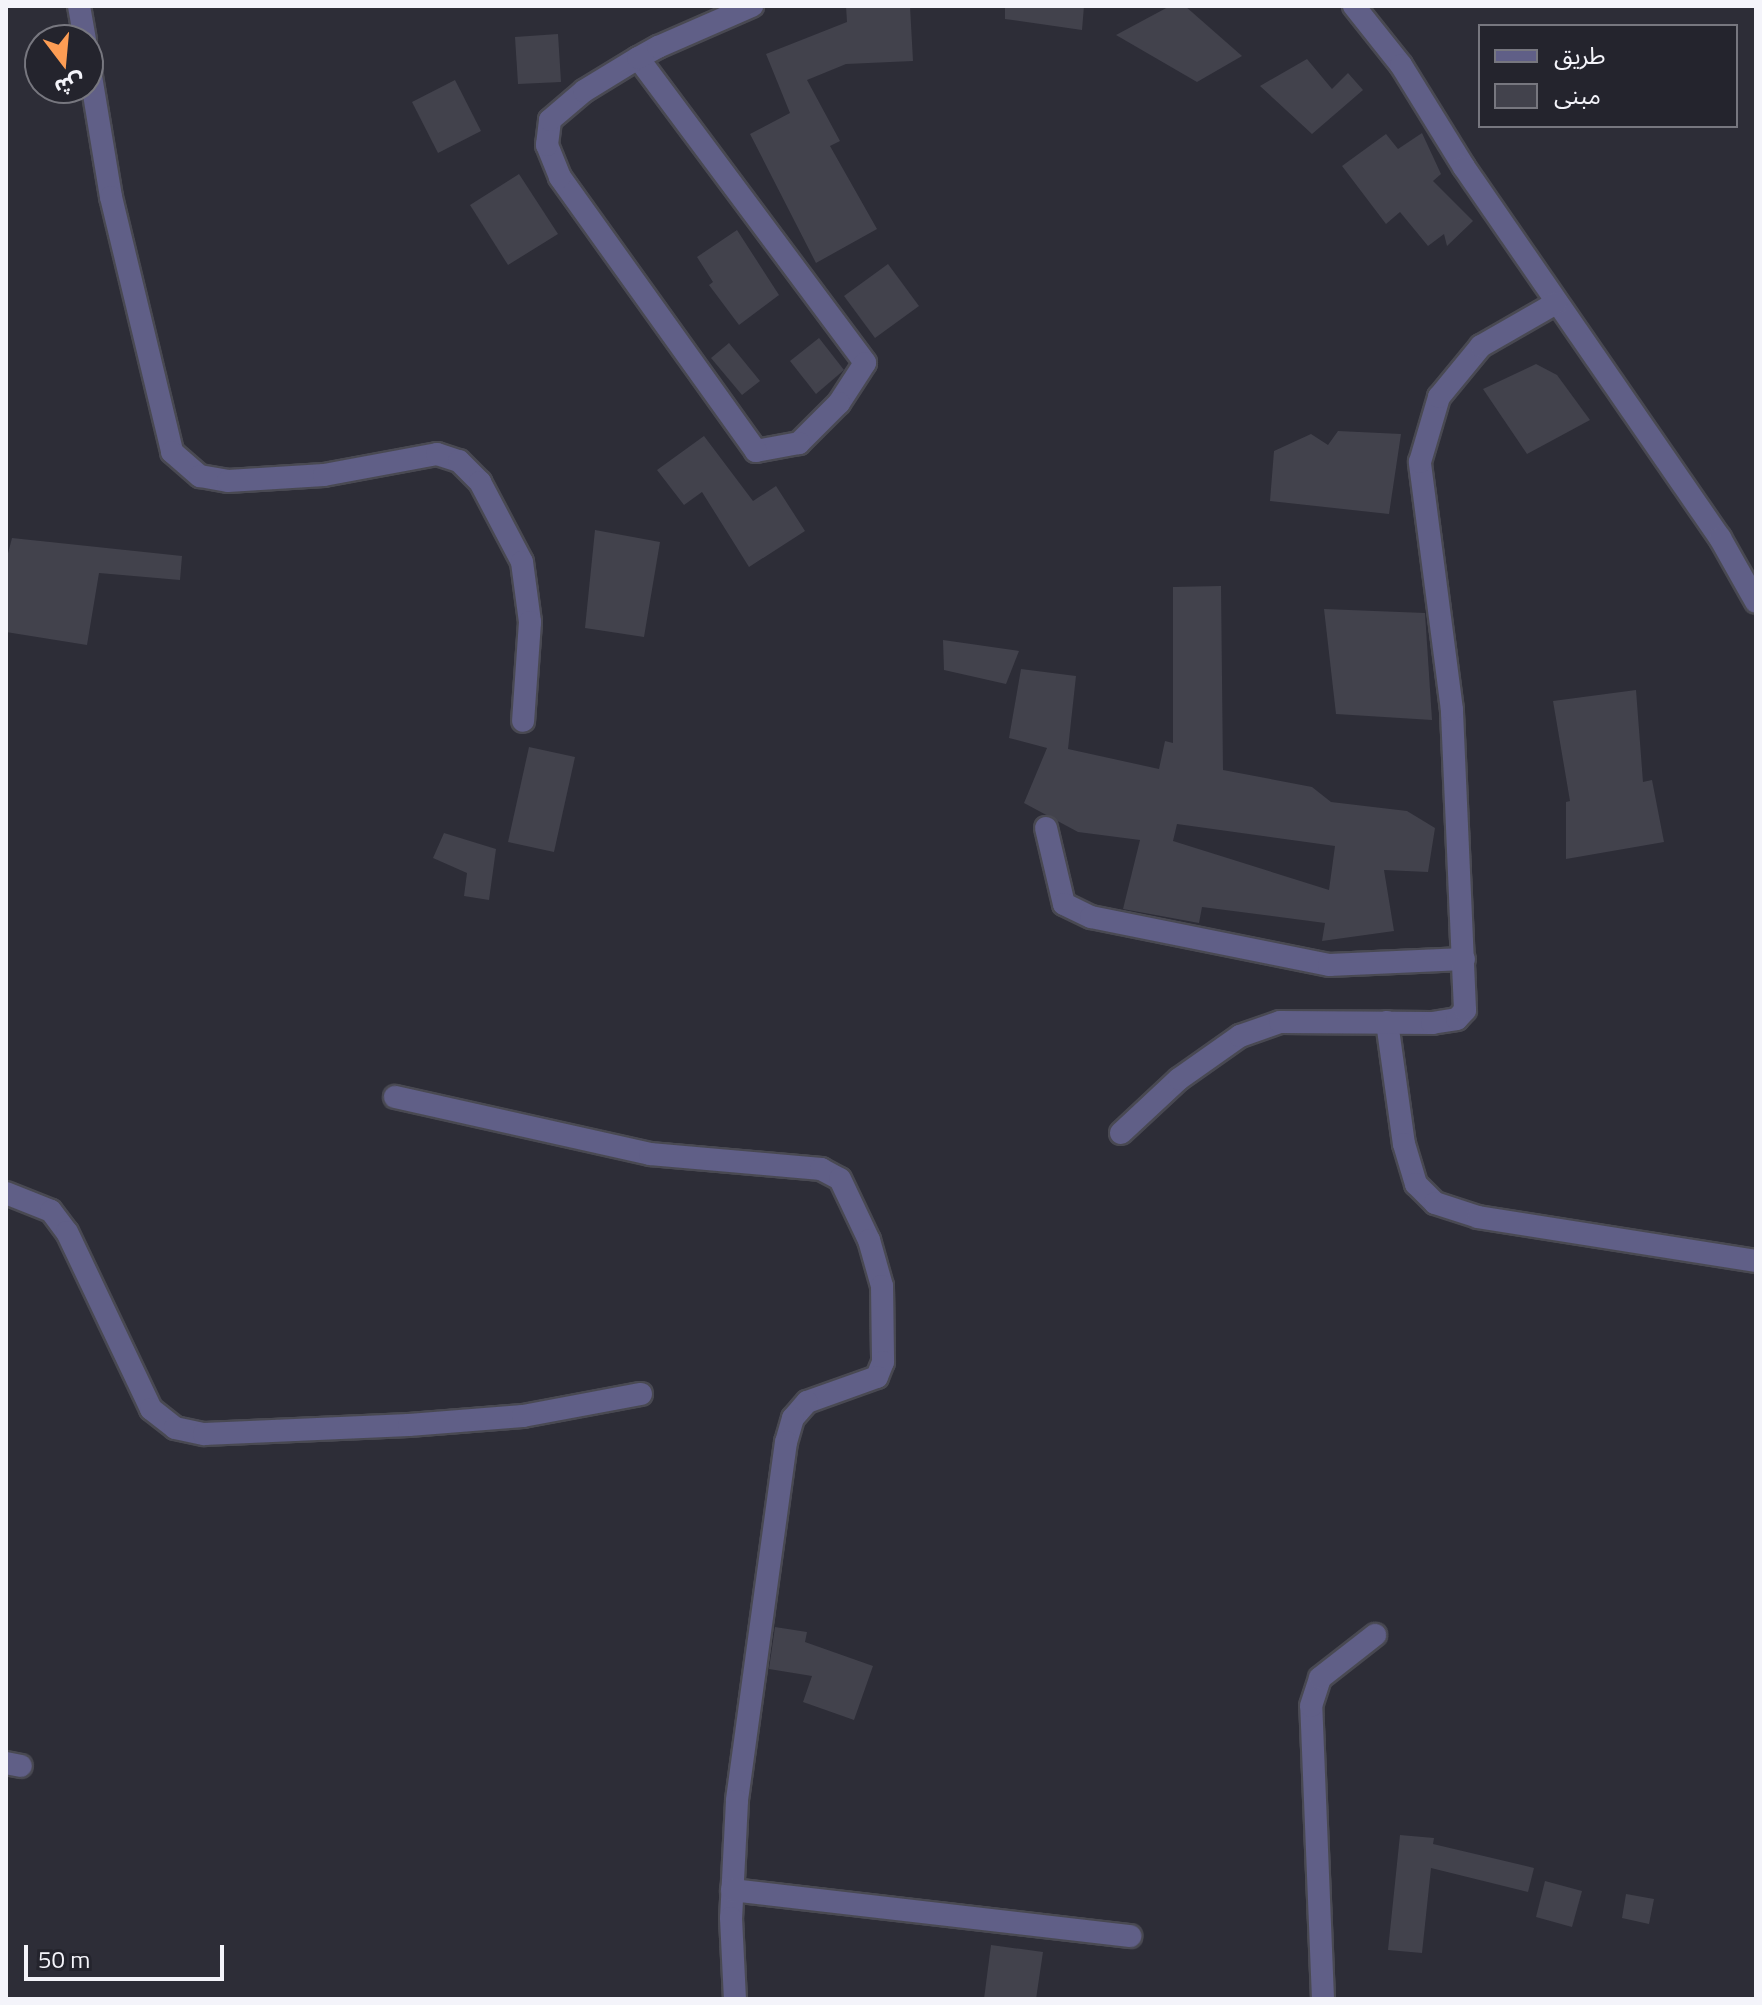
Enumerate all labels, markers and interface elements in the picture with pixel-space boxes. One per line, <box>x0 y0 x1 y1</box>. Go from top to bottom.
north arrow <box>24 24 104 104</box>
legend <box>1478 24 1738 128</box>
text: طريق <box>1554 37 1606 73</box>
text: ش <box>51 65 89 106</box>
text: مبنى <box>1554 77 1601 113</box>
scale bar <box>28 1929 228 1979</box>
text: 50 m <box>38 1941 90 1977</box>

